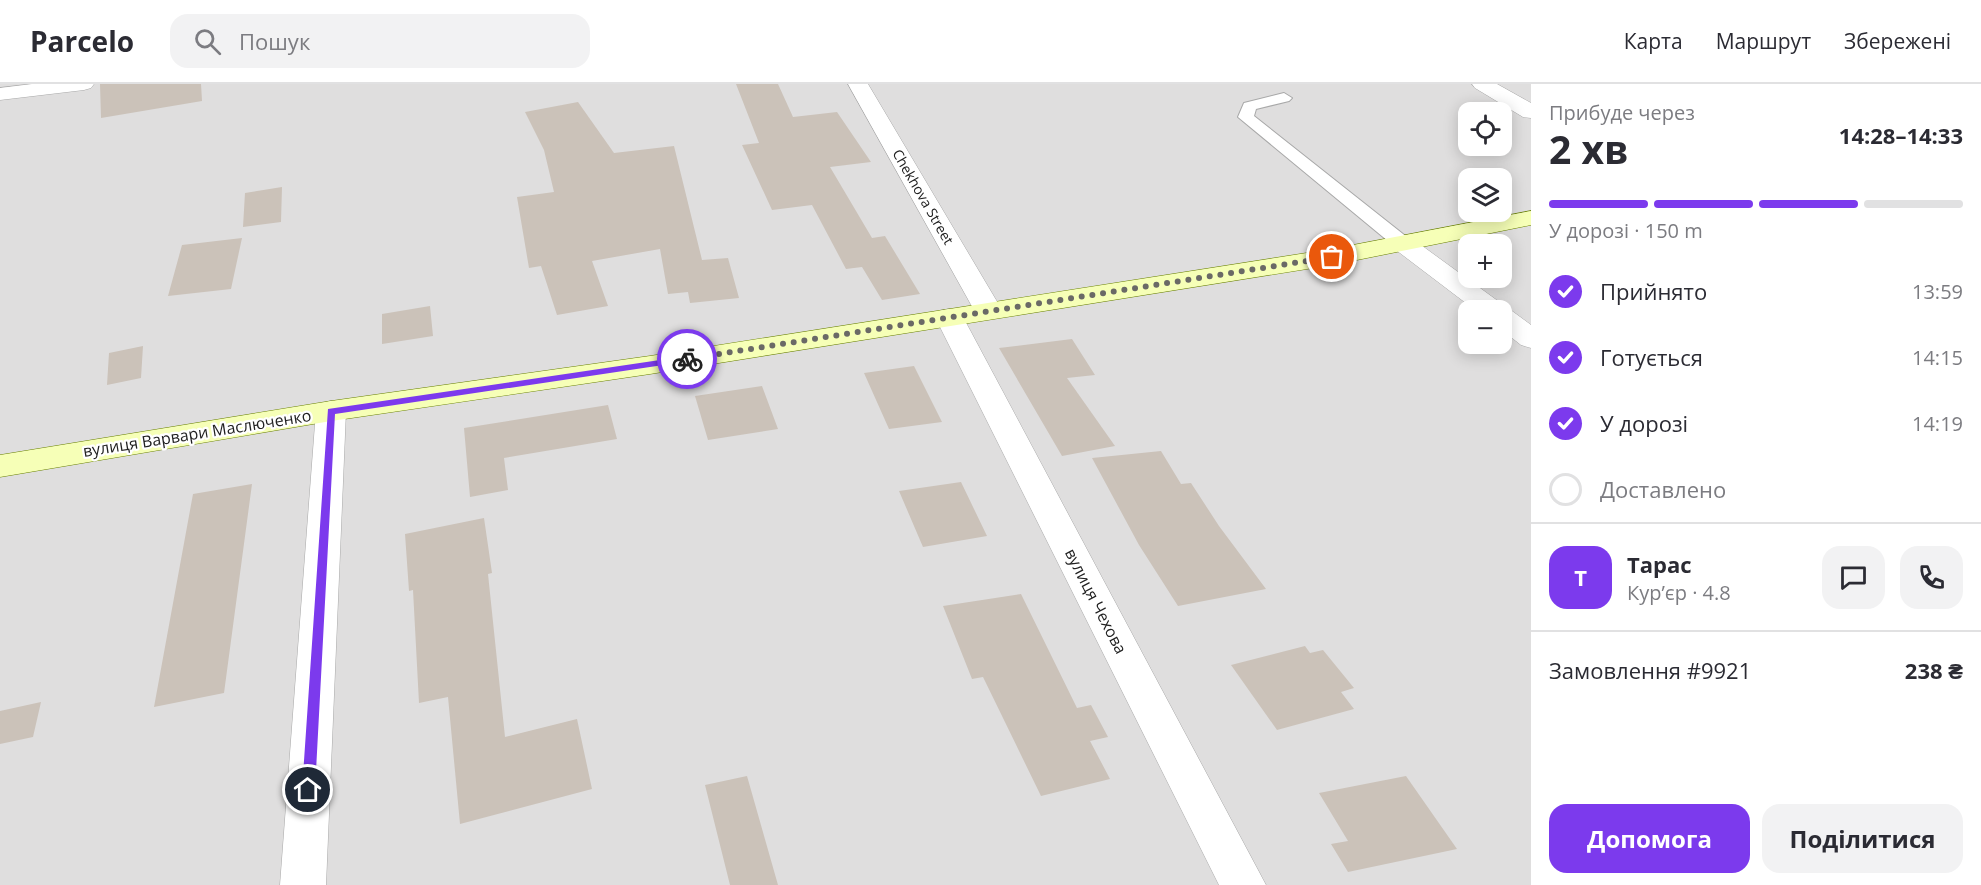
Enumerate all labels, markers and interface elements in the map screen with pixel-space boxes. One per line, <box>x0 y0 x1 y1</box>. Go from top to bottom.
search box <box>170 14 590 68</box>
text: Parcelo <box>30 22 134 60</box>
icon: search <box>191 25 224 58</box>
text: Пошук <box>239 26 310 56</box>
text: Карта <box>1624 27 1683 55</box>
text: Маршрут <box>1716 27 1811 55</box>
text: Збережені <box>1844 27 1951 55</box>
text: Прибуде через <box>1549 99 1695 126</box>
map controls <box>1458 102 1512 354</box>
button: locate <box>1458 102 1512 156</box>
text: 14:28–14:33 <box>1839 120 1963 150</box>
text: 2 хв <box>1549 122 1629 175</box>
street label: Chekhova Street <box>888 146 958 248</box>
button: layers <box>1458 168 1512 222</box>
text: У дорозі · 150 m <box>1549 217 1703 244</box>
pin <box>1306 231 1357 282</box>
button: + <box>1458 234 1512 288</box>
icon: bag <box>1315 240 1348 273</box>
icon: check <box>1549 275 1582 308</box>
text: Прийнято <box>1600 276 1707 306</box>
text: 13:59 <box>1912 278 1963 305</box>
button: − <box>1458 300 1512 354</box>
courier <box>657 329 717 389</box>
icon: check <box>1549 341 1582 374</box>
text: Готується <box>1600 342 1703 372</box>
icon: bike <box>671 343 704 376</box>
text: 14:15 <box>1912 344 1963 371</box>
street label: вулиця Варвари Маслюченко <box>81 404 313 462</box>
icon: check <box>1549 407 1582 440</box>
text: У дорозі <box>1600 408 1688 438</box>
text: 14:19 <box>1912 410 1963 437</box>
text: Доставлено <box>1600 474 1726 504</box>
street label: вулиця Чехова <box>1060 544 1132 658</box>
button: chat <box>1822 546 1885 609</box>
button: phone <box>1900 546 1963 609</box>
text: Тарас <box>1627 549 1692 579</box>
text: Т <box>1574 562 1587 592</box>
text: Кур’єр · 4.8 <box>1627 579 1731 606</box>
text: Замовлення #9921 <box>1549 655 1751 685</box>
text: 238 ₴ <box>1905 655 1963 685</box>
pin <box>282 764 333 815</box>
icon: home <box>291 773 324 806</box>
button: Допомога <box>1549 804 1750 873</box>
button: Поділитися <box>1762 804 1963 873</box>

